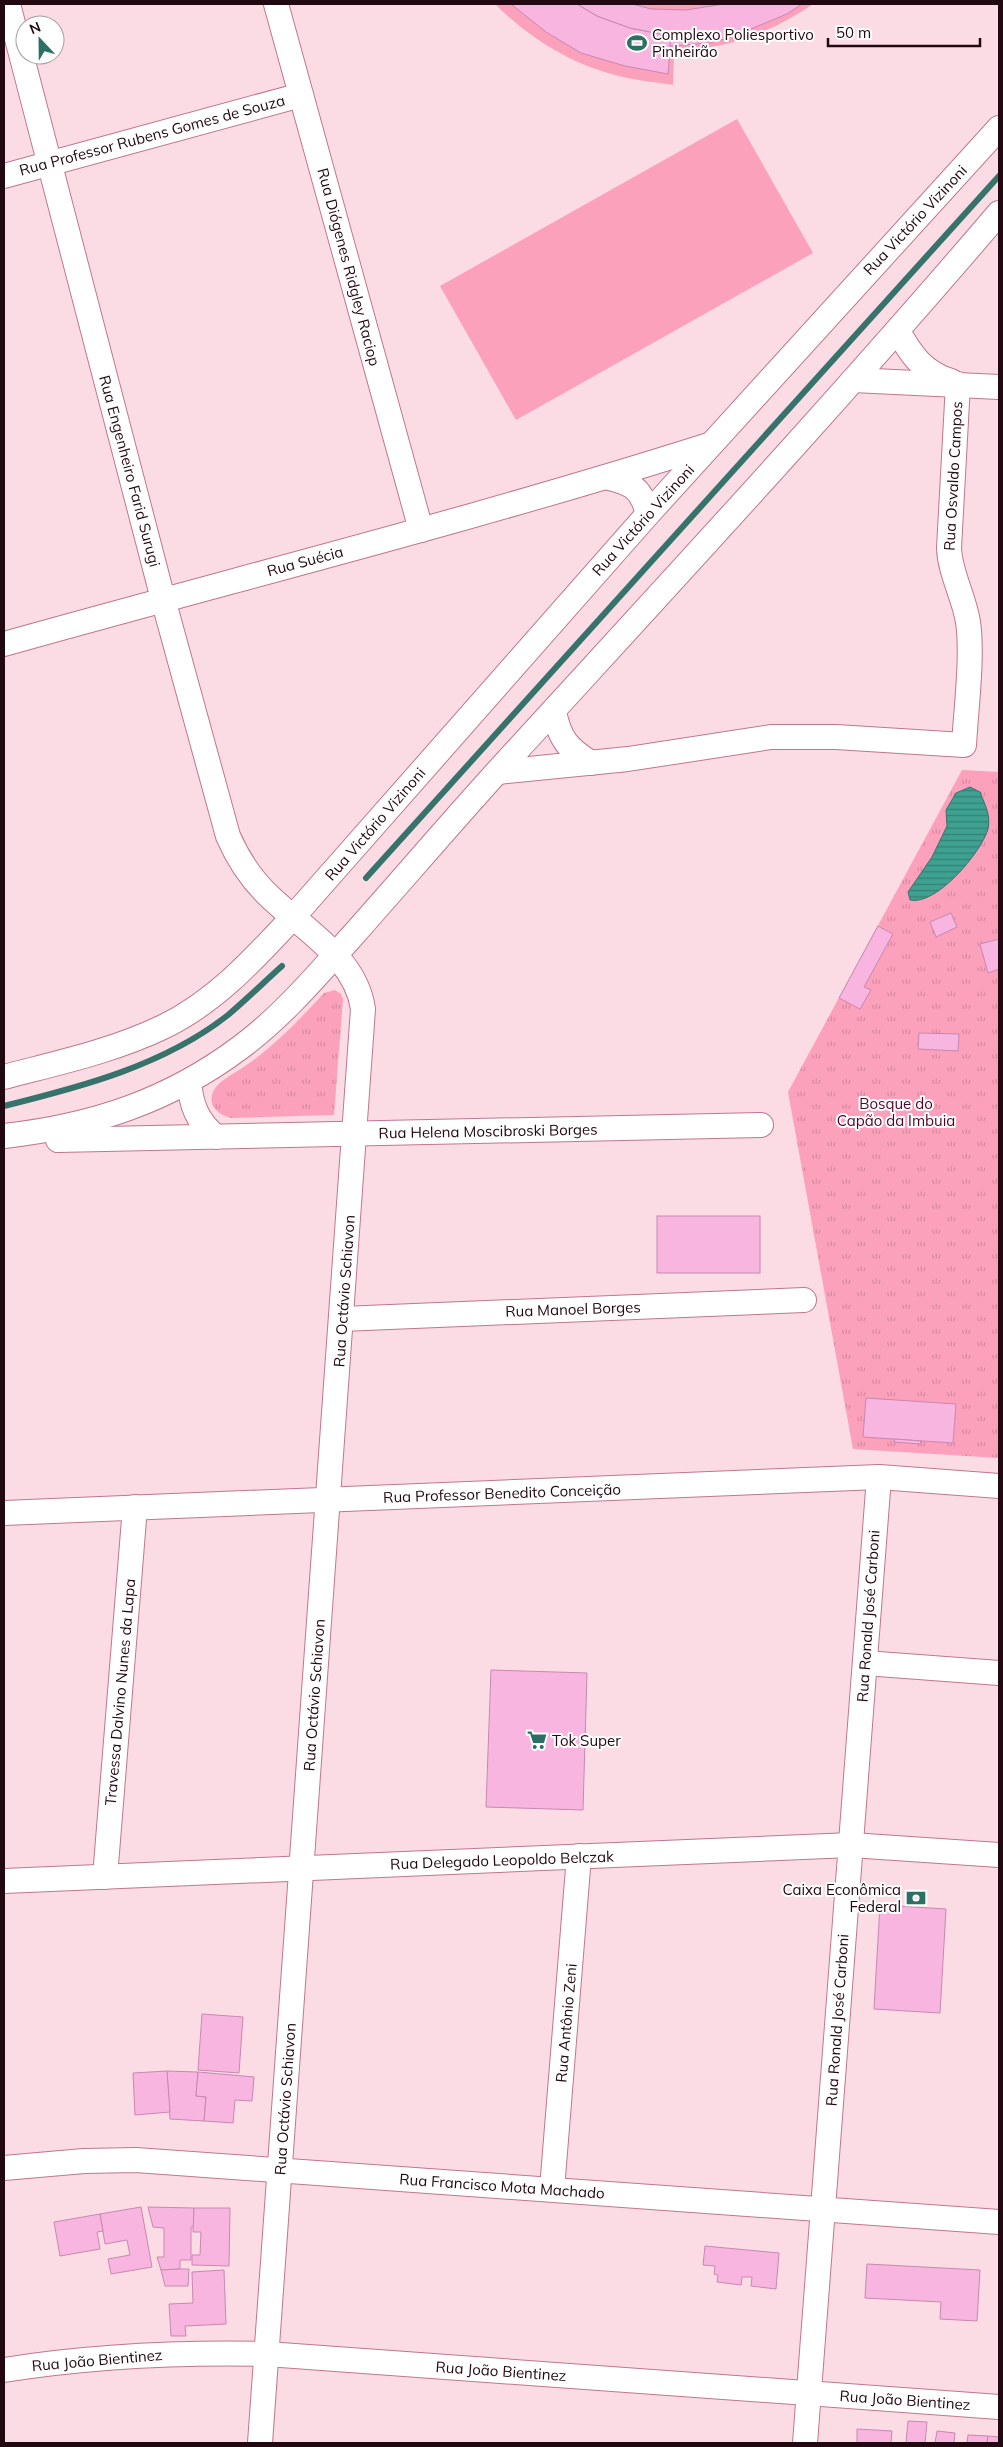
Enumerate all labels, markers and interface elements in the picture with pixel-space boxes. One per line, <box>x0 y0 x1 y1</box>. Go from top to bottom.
north arrow <box>15 15 65 65</box>
scale bar <box>828 15 980 47</box>
text: N <box>27 18 43 38</box>
text: 50 m <box>836 23 871 42</box>
place label: Complexo Poliesportivo Pinheirão <box>652 25 814 61</box>
sports icon: Complexo Poliesportivo Pinheirão <box>626 32 648 54</box>
street label: Rua Professor Rubens Gomes de Souza <box>17 90 287 180</box>
street label: Rua Victório Vizinoni <box>859 161 971 279</box>
street label: Rua Diógenes Ridgley Raciop <box>313 166 385 368</box>
street label: Rua Engenheiro Farid Surugi <box>95 373 165 569</box>
street label: Rua Osvaldo Campos <box>940 401 966 551</box>
street label: Rua Victório Vizinoni <box>588 460 698 580</box>
street label: Rua Suécia <box>265 542 345 580</box>
street label: Rua Victório Vizinoni <box>321 764 429 884</box>
park label: Bosque do Capão da Imbuia <box>837 1094 955 1130</box>
street label: Rua Helena Moscibroski Borges <box>378 1120 598 1142</box>
street label: Rua Octávio Schiavon <box>329 1214 359 1368</box>
street label: Rua Manoel Borges <box>505 1297 641 1321</box>
street label: Rua Professor Benedito Conceição <box>383 1479 621 1507</box>
street label: Rua Ronald José Carboni <box>853 1529 883 1703</box>
street label: Travessa Dalvino Nunes da Lapa <box>101 1578 139 1806</box>
street label: Rua Octávio Schiavon <box>299 1618 329 1772</box>
supermarket icon: Tok Super <box>526 1729 548 1751</box>
place label: Tok Super <box>552 1731 621 1750</box>
street label: Rua Delegado Leopoldo Belczak <box>390 1847 614 1873</box>
place label: Caixa Econômica Federal <box>782 1880 901 1916</box>
bank icon: Caixa Econômica Federal <box>905 1887 927 1909</box>
street label: Rua Ronald José Carboni <box>822 1933 852 2107</box>
street label: Rua Antônio Zeni <box>551 1963 581 2083</box>
street label: Rua Octávio Schiavon <box>270 2022 300 2176</box>
street label: Rua Francisco Mota Machado <box>399 2169 605 2203</box>
street label: Rua João Bientinez <box>31 2345 163 2375</box>
street label: Rua João Bientinez <box>435 2357 567 2385</box>
street label: Rua João Bientinez <box>839 2386 971 2414</box>

